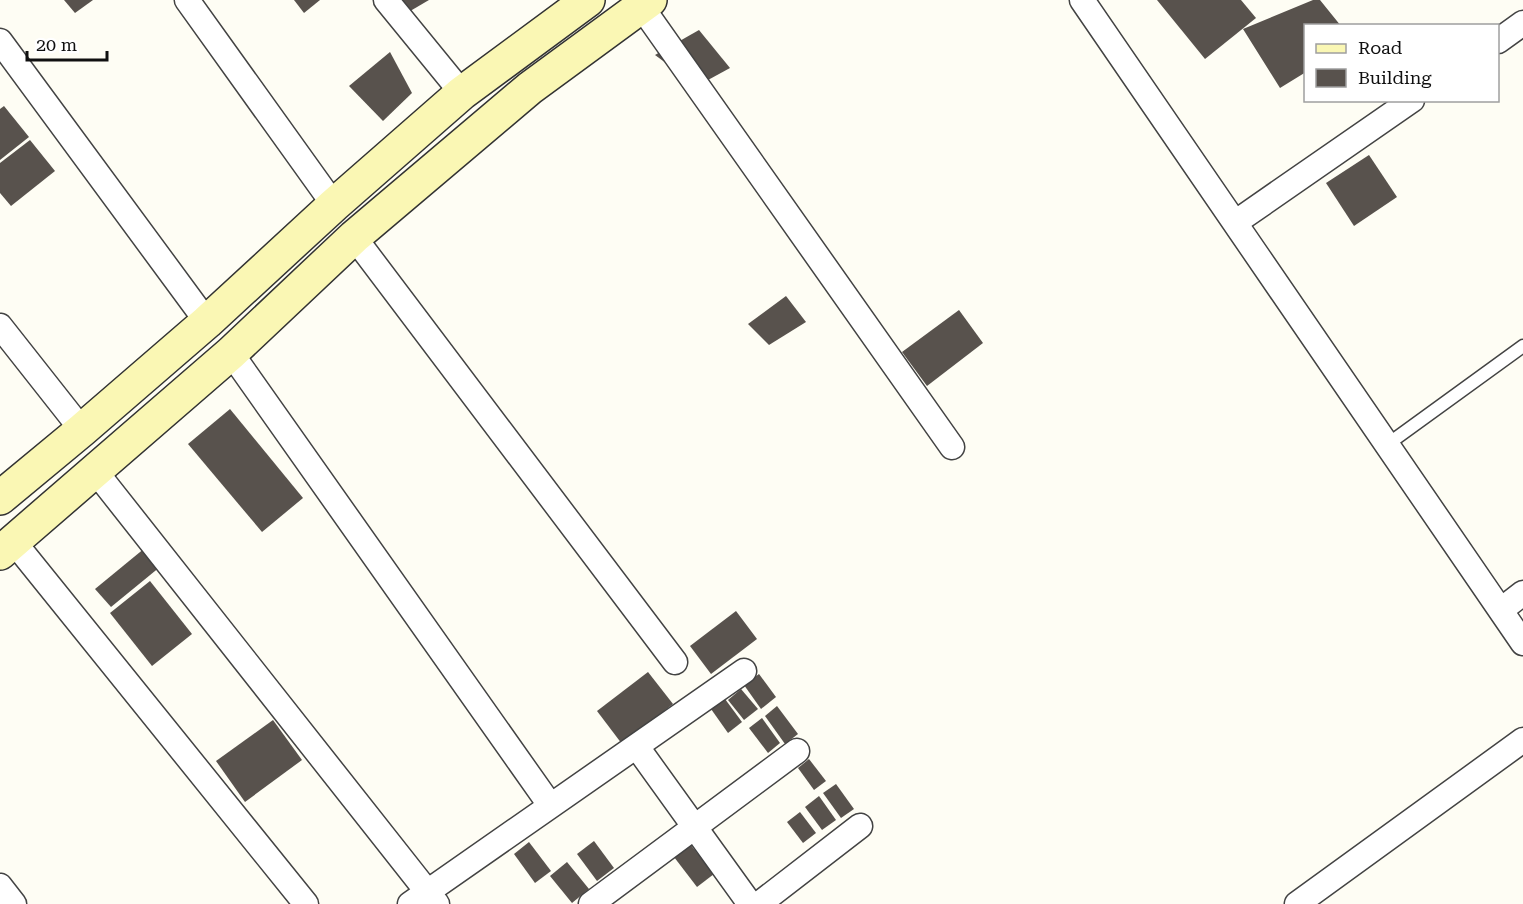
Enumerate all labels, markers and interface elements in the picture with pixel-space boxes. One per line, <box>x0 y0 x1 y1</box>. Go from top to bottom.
scale bar <box>27 24 106 62</box>
legend <box>1304 24 1499 102</box>
text: 20 m <box>36 34 77 55</box>
text: Road <box>1358 37 1403 58</box>
text: Building <box>1358 67 1432 88</box>

